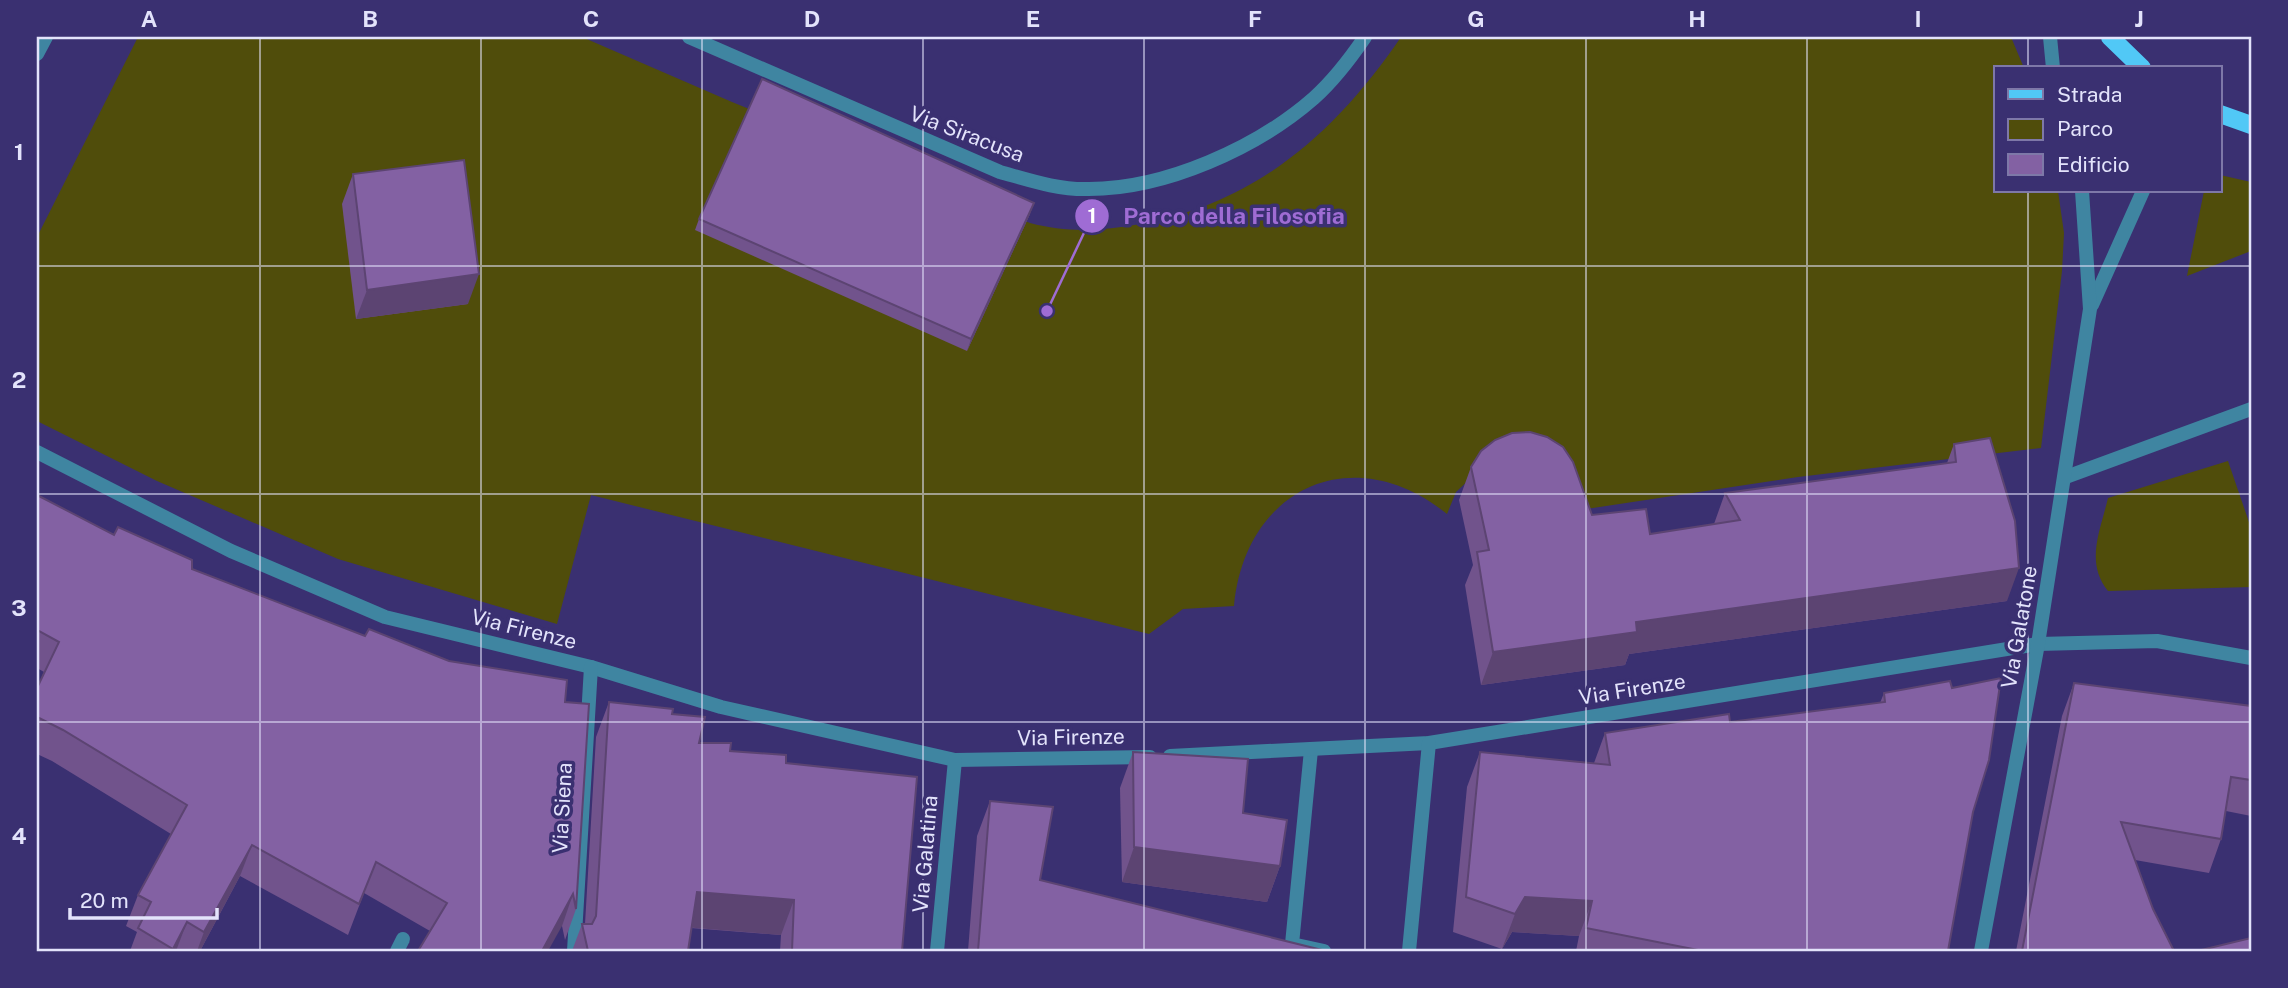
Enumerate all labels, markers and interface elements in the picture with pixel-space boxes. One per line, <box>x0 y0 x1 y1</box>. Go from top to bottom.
text: A <box>141 5 158 32</box>
text: B <box>362 5 378 32</box>
text: C <box>583 5 599 32</box>
text: D <box>804 5 820 32</box>
text: E <box>1026 5 1040 32</box>
text: F <box>1248 5 1262 32</box>
text: G <box>1467 5 1485 32</box>
text: H <box>1688 5 1706 32</box>
text: I <box>1914 5 1922 32</box>
text: J <box>2134 5 2144 32</box>
legend <box>1994 66 2222 192</box>
text: Strada <box>2057 82 2122 107</box>
street label: Via Siracusa <box>906 101 1028 167</box>
text: Parco <box>2057 116 2113 141</box>
text: 1 <box>14 138 24 165</box>
text: Edificio <box>2057 152 2130 177</box>
callout: Parco della Filosofia <box>1074 194 1359 238</box>
text: Parco della Filosofia <box>1123 202 1345 229</box>
text: 1 <box>1088 203 1097 228</box>
text: 2 <box>12 366 26 393</box>
street label: Via Galatone <box>1996 564 2042 690</box>
text: 3 <box>11 594 27 621</box>
street label: Via Firenze <box>469 604 579 654</box>
street label: Via Firenze <box>1577 668 1687 710</box>
street label: Via Firenze <box>1017 724 1125 750</box>
street label: Via Siena <box>547 762 577 854</box>
street label: Via Galatina <box>907 794 943 914</box>
text: 4 <box>11 822 27 849</box>
scale bar <box>70 876 217 920</box>
text: 20 m <box>80 888 129 913</box>

